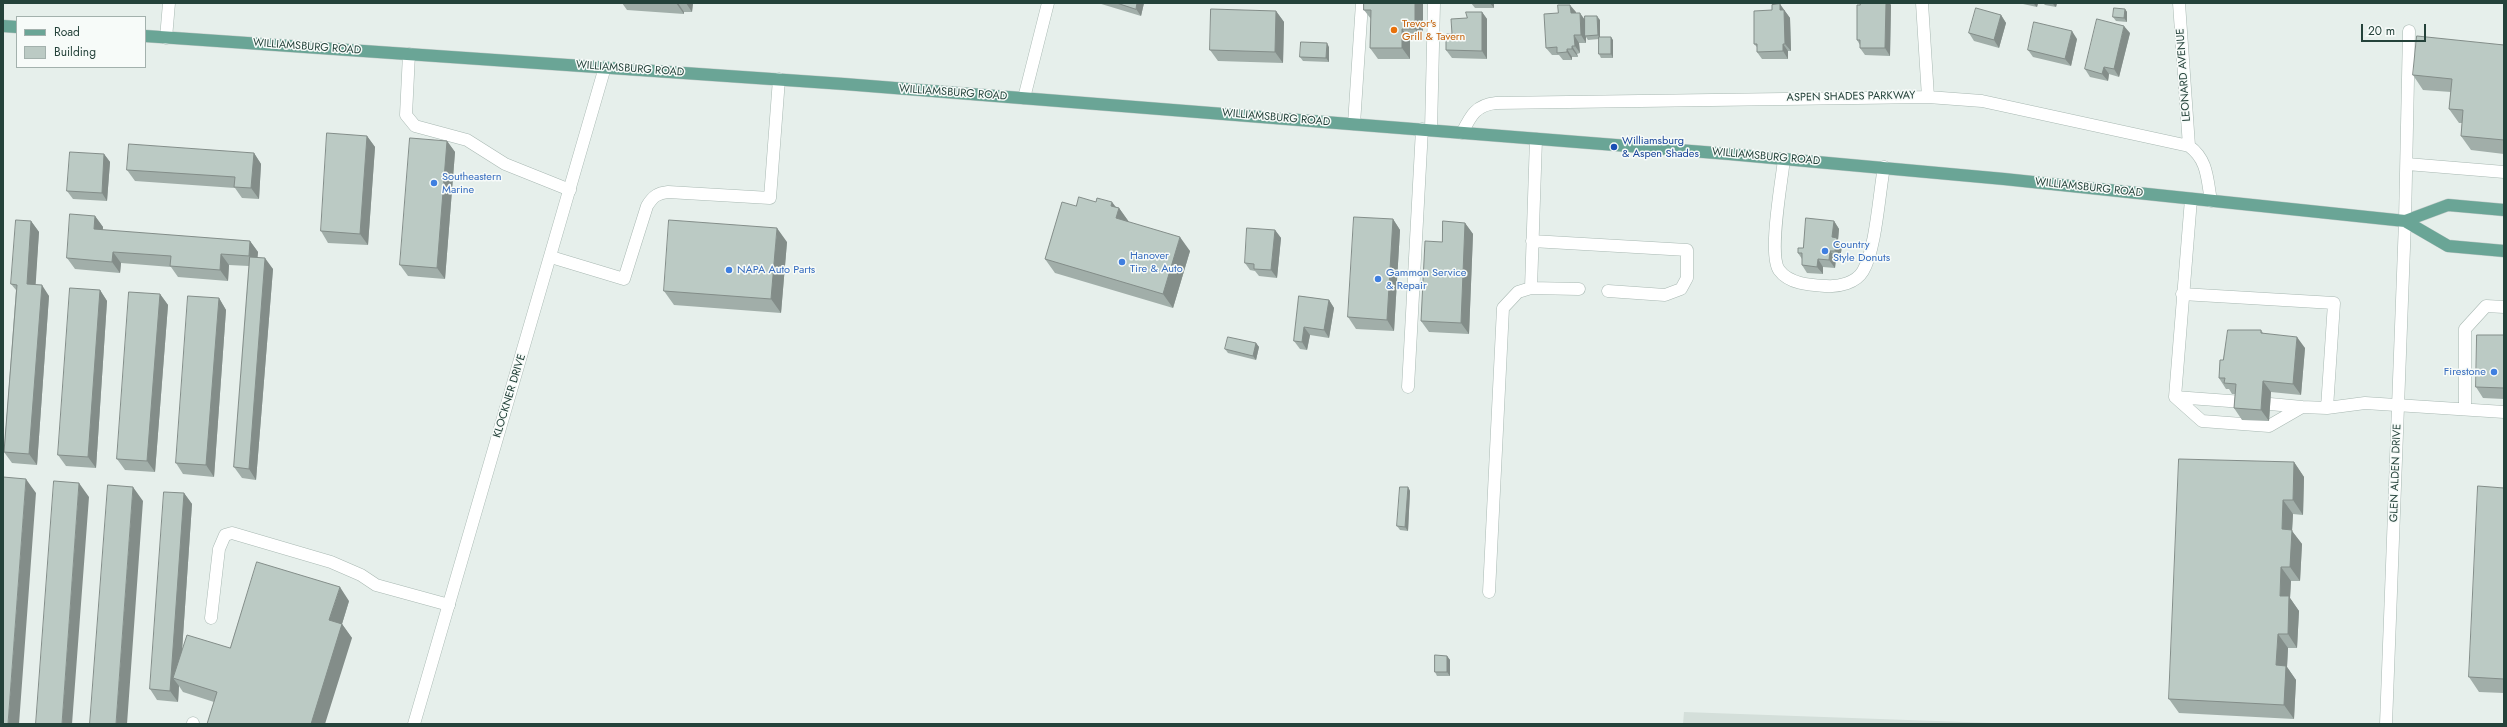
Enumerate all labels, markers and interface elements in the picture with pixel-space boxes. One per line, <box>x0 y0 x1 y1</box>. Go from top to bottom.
legend <box>16 16 146 68</box>
scale bar <box>2363 16 2428 42</box>
place label: Trevor's Grill & Tavern <box>1402 17 1465 43</box>
text: 20 m <box>2368 22 2395 40</box>
text: Road <box>54 23 80 41</box>
marker: Trevor's Grill & Tavern <box>1389 25 1399 35</box>
street label: LEONARD AVENUE <box>2174 28 2194 122</box>
street label: WILLIAMSBURG ROAD <box>252 37 362 57</box>
text: Building <box>54 43 96 61</box>
street label: WILLIAMSBURG ROAD <box>575 59 685 79</box>
street label: WILLIAMSBURG ROAD <box>898 83 1008 103</box>
street label: ASPEN SHADES PARKWAY <box>1786 89 1916 105</box>
street label: WILLIAMSBURG ROAD <box>1221 107 1331 129</box>
place label: Williamsburg & Aspen Shades <box>1622 134 1699 160</box>
marker: Williamsburg & Aspen Shades <box>1609 142 1619 152</box>
street label: WILLIAMSBURG ROAD <box>1711 146 1821 168</box>
place label: Southeastern Marine <box>442 170 501 196</box>
street label: WILLIAMSBURG ROAD <box>2034 176 2144 200</box>
marker: Southeastern Marine <box>429 178 439 188</box>
place label: Country Style Donuts <box>1833 238 1890 264</box>
marker: Country Style Donuts <box>1820 246 1830 256</box>
place label: Hanover Tire & Auto <box>1130 249 1183 275</box>
marker: Hanover Tire & Auto <box>1117 257 1127 267</box>
place label: NAPA Auto Parts <box>737 263 815 277</box>
marker: NAPA Auto Parts <box>724 265 734 275</box>
place label: Gammon Service & Repair <box>1386 266 1466 292</box>
marker: Gammon Service & Repair <box>1373 274 1383 284</box>
street label: KLOCKNER DRIVE <box>491 352 529 440</box>
place label: Firestone <box>2444 365 2486 379</box>
marker: Firestone <box>2489 367 2499 377</box>
street label: GLEN ALDEN DRIVE <box>2388 424 2404 522</box>

